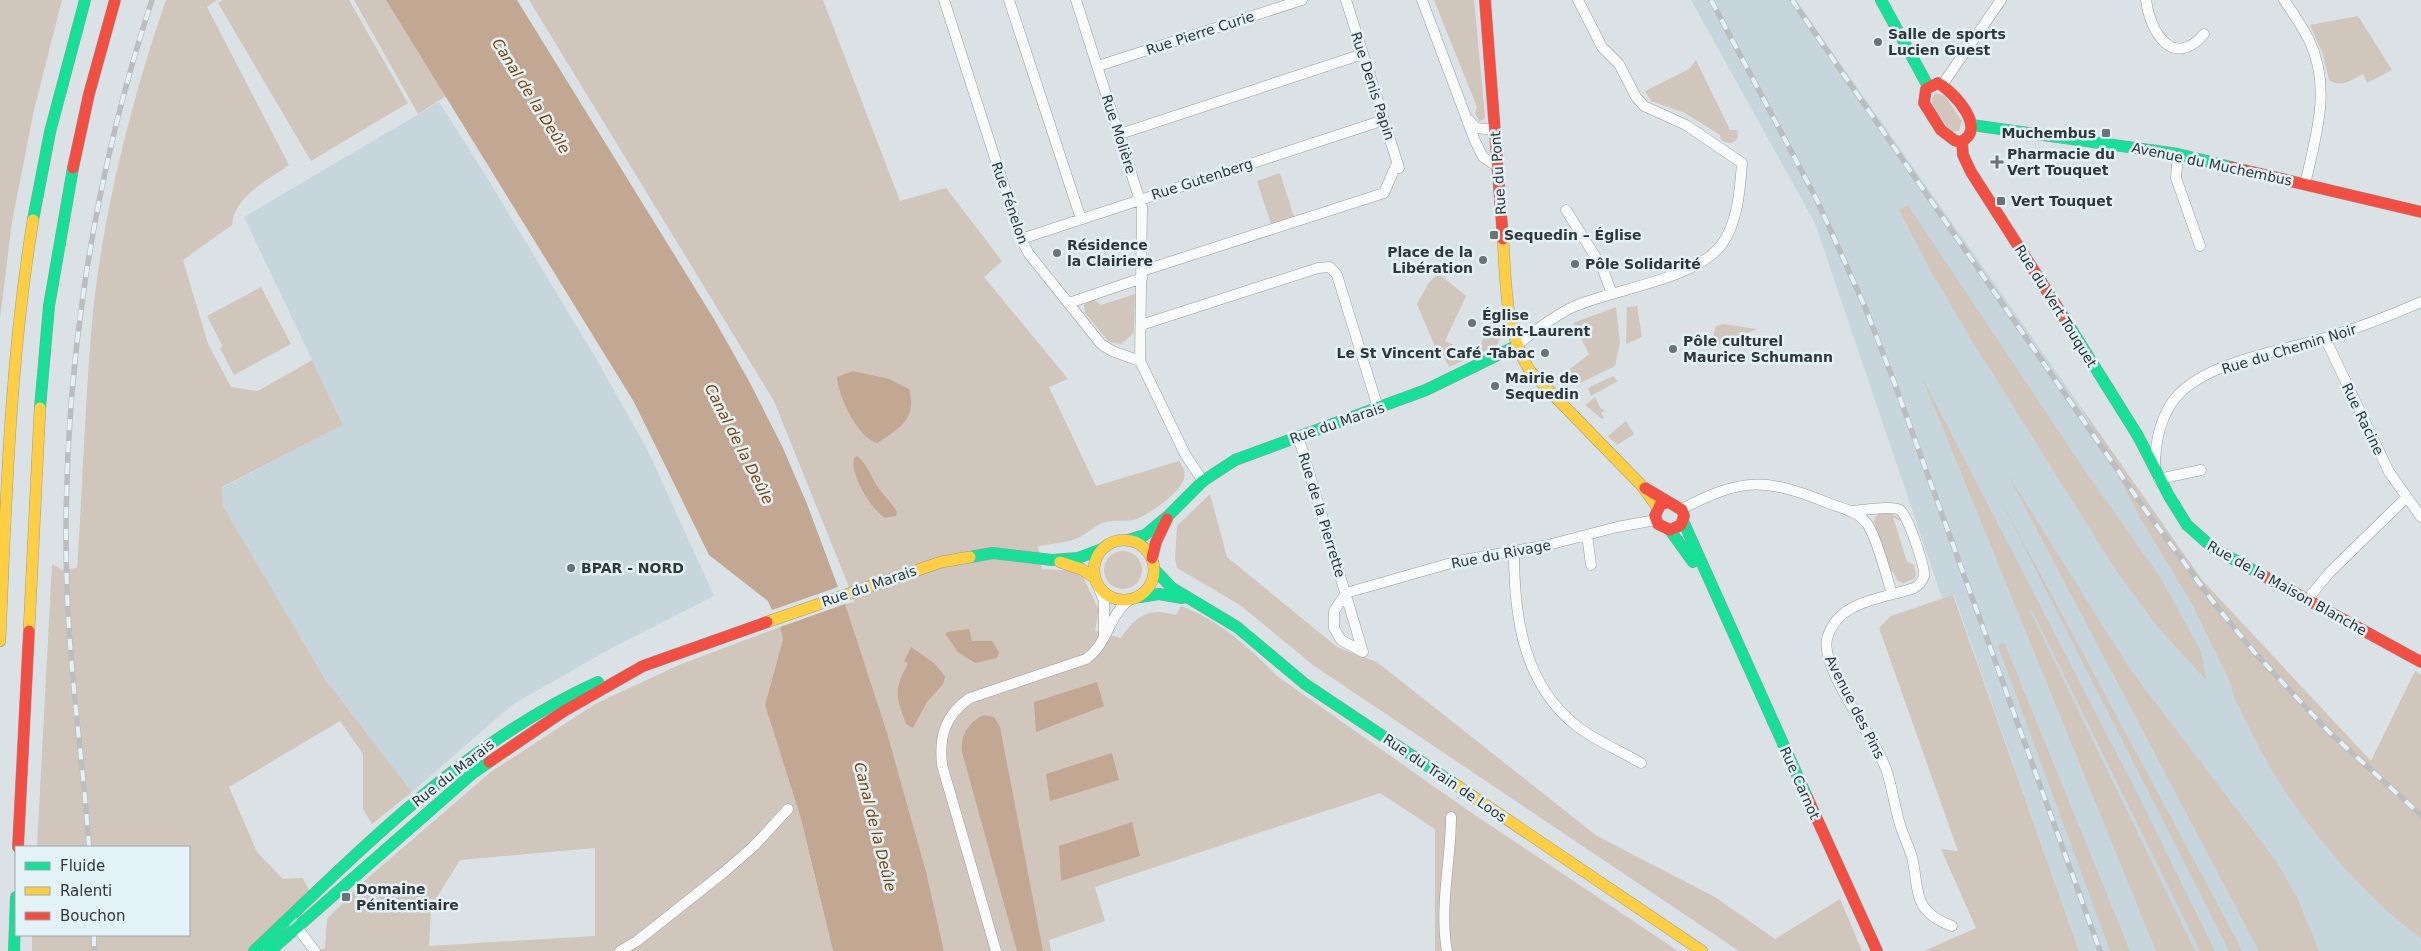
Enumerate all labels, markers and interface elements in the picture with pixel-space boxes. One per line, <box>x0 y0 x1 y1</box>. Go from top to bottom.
street label: Rue Pierre Curie <box>1144 8 1256 58</box>
place label: Salle de sports Lucien Guest <box>1888 26 2006 58</box>
street label: Rue Denis Papin <box>1348 30 1398 142</box>
water label: Canal de la Deûle <box>488 35 574 157</box>
marker: Salle de sports Lucien Guest <box>1872 36 1884 48</box>
street label: Rue Molière <box>1099 92 1139 176</box>
place label: Muchembus <box>2001 125 2096 141</box>
marker: Muchembus <box>2100 127 2112 139</box>
street label: Rue du Pont <box>1487 130 1509 216</box>
street label: Avenue du Muchembus <box>2130 139 2294 189</box>
place label: Pharmacie du Vert Touquet <box>2007 146 2115 178</box>
street label: Rue Gutenberg <box>1149 155 1255 203</box>
marker: Pharmacie du Vert Touquet <box>1991 156 2003 168</box>
street label: Rue Fénelon <box>988 160 1032 246</box>
place label: Vert Touquet <box>2011 193 2113 209</box>
marker: Vert Touquet <box>1995 195 2007 207</box>
place label: Sequedin – Église <box>1504 227 1642 243</box>
marker: Sequedin – Église <box>1488 229 1500 241</box>
place label: Résidence la Clairiere <box>1067 237 1153 269</box>
street label: Rue du Vert Touquet <box>2012 242 2101 371</box>
place label: Place de la Libération <box>1387 244 1473 276</box>
marker: Résidence la Clairiere <box>1051 247 1063 259</box>
marker: Place de la Libération <box>1477 254 1489 266</box>
place label: Pôle Solidarité <box>1585 256 1701 272</box>
marker: Pôle Solidarité <box>1569 258 1581 270</box>
place label: Église Saint-Laurent <box>1482 307 1591 339</box>
marker: Église Saint-Laurent <box>1466 317 1478 329</box>
street label: Rue du Chemin Noir <box>2220 321 2359 377</box>
place label: Pôle culturel Maurice Schumann <box>1683 333 1833 365</box>
marker: Pôle culturel Maurice Schumann <box>1667 343 1679 355</box>
place label: Le St Vincent Café -Tabac <box>1336 345 1535 361</box>
marker: Le St Vincent Café -Tabac <box>1539 347 1551 359</box>
place label: Mairie de Sequedin <box>1505 370 1579 402</box>
marker: Mairie de Sequedin <box>1489 380 1501 392</box>
street label: Rue Racine <box>2339 380 2387 458</box>
water label: Canal de la Deûle <box>701 381 777 507</box>
street label: Rue du Marais <box>1287 399 1387 447</box>
street label: Rue de la Pierrette <box>1295 451 1349 579</box>
street label: Rue du Rivage <box>1450 536 1552 572</box>
street label: Rue de la Maison Blanche <box>2205 537 2369 639</box>
place label: BPAR - NORD <box>581 560 684 576</box>
marker: BPAR - NORD <box>565 562 577 574</box>
street label: Rue du Marais <box>819 562 919 610</box>
street label: Avenue des Pins <box>1822 653 1888 761</box>
street label: Rue du Train de Loos <box>1380 731 1510 825</box>
street label: Rue du Marais <box>409 736 497 810</box>
street label: Rue Carnot <box>1777 744 1823 822</box>
water label: Canal de la Deûle <box>850 760 900 894</box>
legend <box>15 846 190 936</box>
text: Fluide <box>60 857 105 875</box>
place label: Domaine Pénitentiaire <box>356 881 459 913</box>
text: Ralenti <box>60 882 112 900</box>
marker: Domaine Pénitentiaire <box>340 891 352 903</box>
text: Bouchon <box>60 907 125 925</box>

